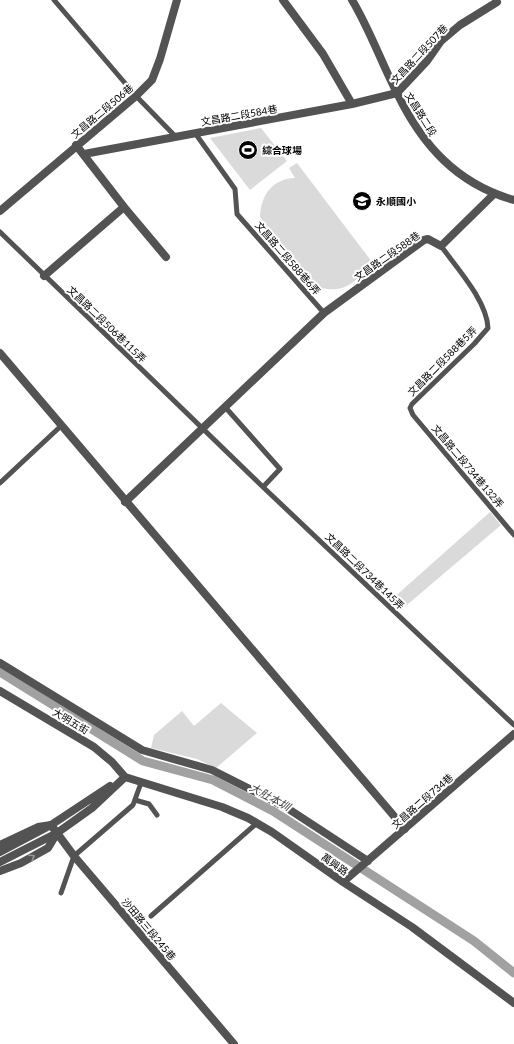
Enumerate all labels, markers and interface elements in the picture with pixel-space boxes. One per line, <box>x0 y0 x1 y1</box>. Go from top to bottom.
street label: 文昌路二段507巷 <box>388 22 450 86</box>
street label: 文昌路二段506巷 <box>68 82 136 140</box>
street label: 文昌路二段 <box>403 90 439 138</box>
street label: 文昌路二段584巷 <box>200 102 278 128</box>
sports icon: 綜合球場 <box>237 139 259 161</box>
place label: 綜合球場 <box>262 144 302 156</box>
school or university icon: 永順國小 <box>351 190 373 212</box>
place label: 永順國小 <box>376 195 417 207</box>
street label: 文昌路二段588巷6弄 <box>253 219 323 297</box>
street label: 文昌路二段588巷 <box>352 229 422 283</box>
street label: 文昌路二段506巷115弄 <box>65 283 149 365</box>
street label: 文昌路二段588巷5弄 <box>405 324 479 398</box>
street label: 文昌路二段734巷132弄 <box>430 422 506 510</box>
street label: 文昌路二段734巷145弄 <box>323 530 407 612</box>
street label: 大明五街 <box>51 706 91 736</box>
street label: 文昌路二段734巷 <box>389 771 455 831</box>
water label: 大肚本圳 <box>248 780 294 814</box>
street label: 萬興路 <box>319 850 351 878</box>
one-way arrow <box>28 854 35 861</box>
street label: 沙田路三段245巷 <box>120 895 178 963</box>

